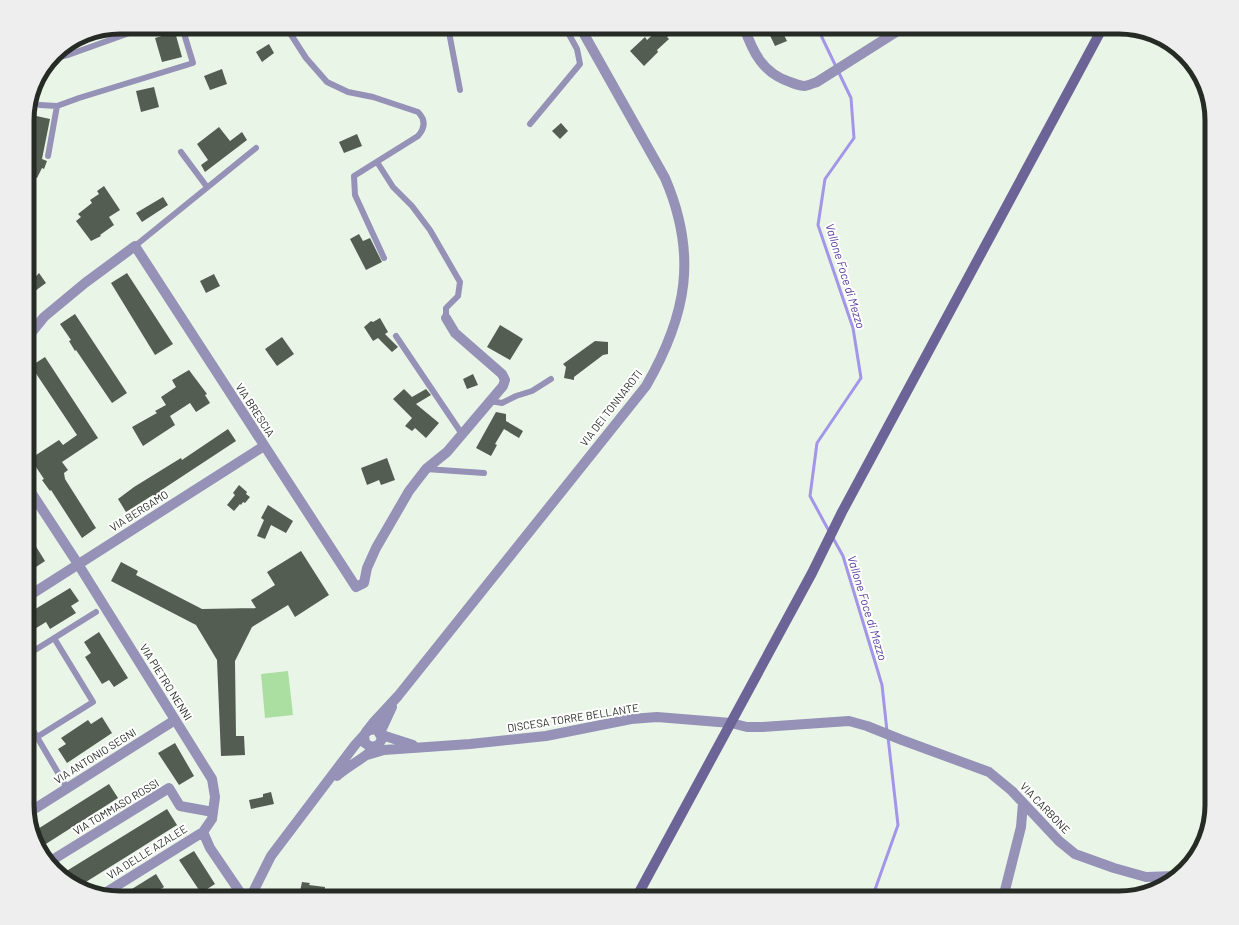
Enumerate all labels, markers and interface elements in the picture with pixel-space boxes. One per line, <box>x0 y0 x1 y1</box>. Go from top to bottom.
water label: Vallone Foce di Mezzo <box>823 222 869 330</box>
street label: VIA DEI TONNAROTI <box>577 367 644 448</box>
street label: VIA BRESCIA <box>233 381 278 439</box>
street label: VIA BERGAMO <box>107 487 171 534</box>
water label: Vallone Foce di Mezzo <box>845 554 891 662</box>
street label: VIA PIETRO NENNI <box>138 641 195 722</box>
street label: DISCESA TORRE BELLANTE <box>506 701 640 734</box>
street label: VIA ANTONIO SEGNI <box>51 725 138 786</box>
street label: VIA TOMMASO ROSSI <box>71 776 161 837</box>
street label: VIA CARBONE <box>1018 779 1073 836</box>
street label: VIA DELLE AZALEE <box>104 821 190 882</box>

